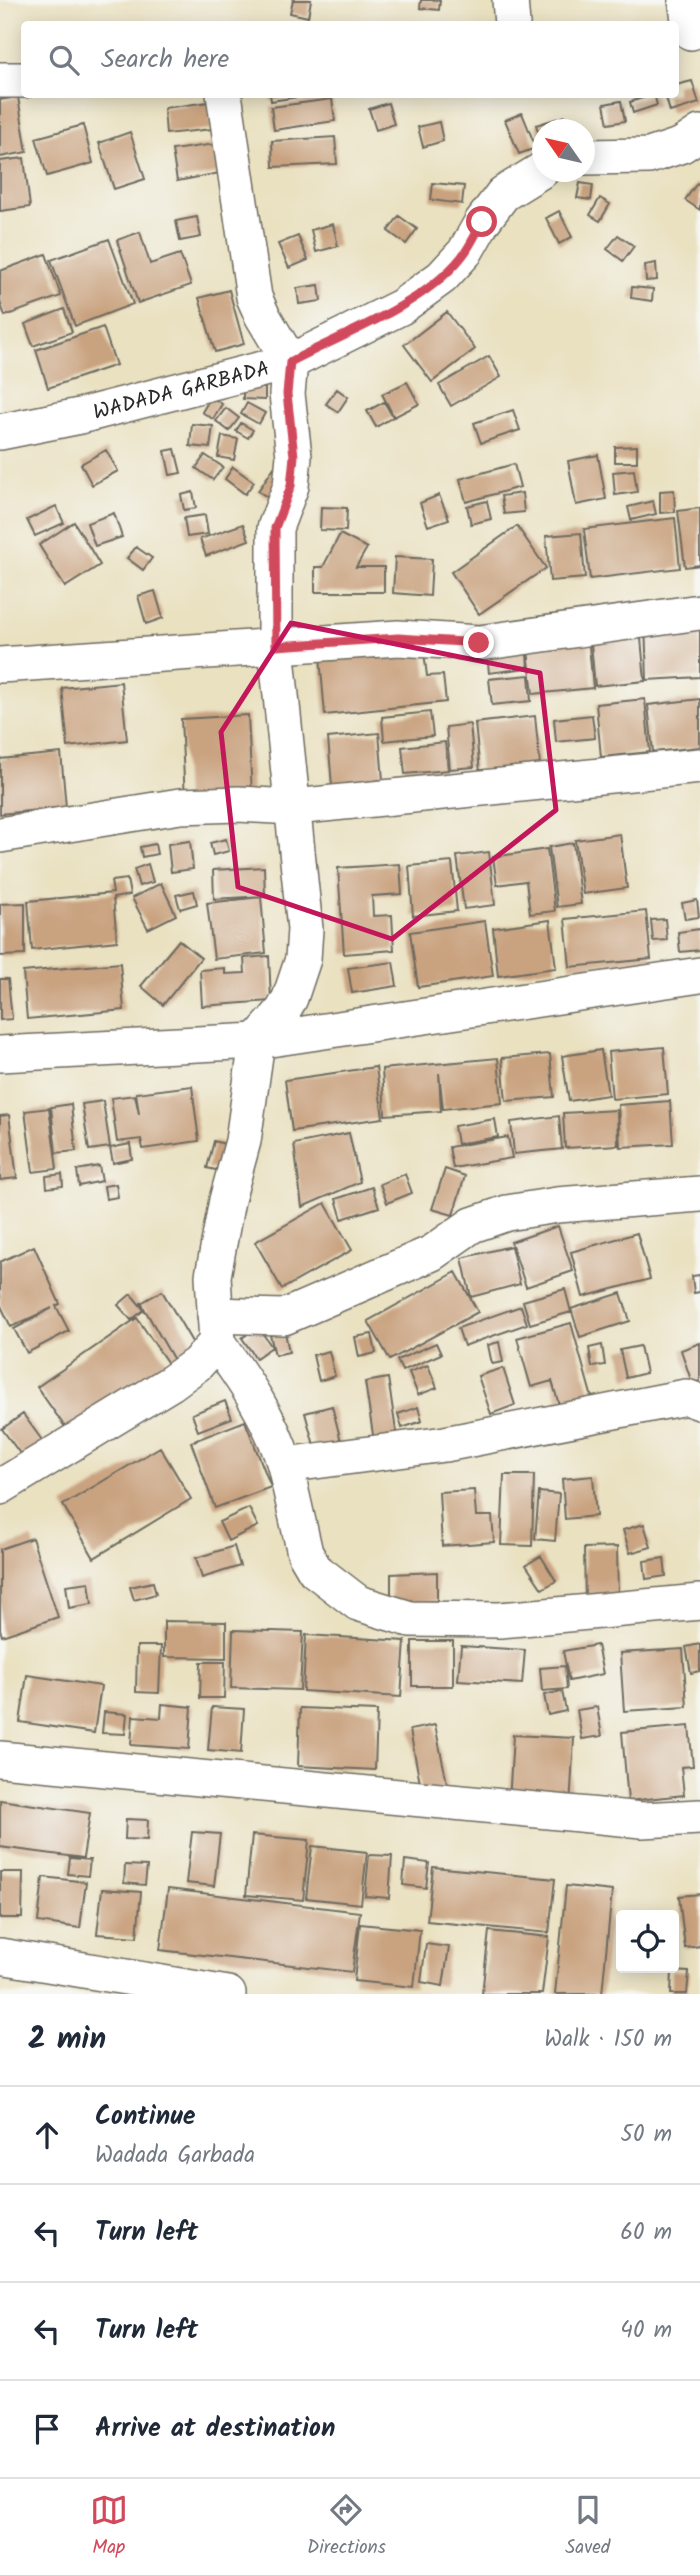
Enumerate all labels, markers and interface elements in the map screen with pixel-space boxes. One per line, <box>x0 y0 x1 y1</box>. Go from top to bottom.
search box <box>21 21 679 98</box>
text: Search here <box>101 39 229 81</box>
icon: search <box>45 41 83 79</box>
north arrow <box>532 119 595 182</box>
route start <box>466 206 497 237</box>
street label: WADADA GARBADA <box>90 353 273 430</box>
route end <box>463 627 494 658</box>
map controls <box>616 1910 679 1973</box>
button: locate <box>616 1910 679 1973</box>
text: 2 min <box>28 2016 106 2064</box>
text: Walk · 150 m <box>544 2022 672 2058</box>
text: Continue <box>95 2096 196 2138</box>
icon: ahead <box>28 2116 66 2154</box>
text: 50 m <box>621 2117 672 2153</box>
text: Wadada Garbada <box>95 2138 255 2174</box>
text: Turn left <box>95 2212 198 2254</box>
icon: left <box>28 2214 66 2252</box>
text: 60 m <box>620 2215 672 2251</box>
text: Turn left <box>95 2310 198 2352</box>
icon: left <box>28 2312 66 2350</box>
text: 40 m <box>620 2313 672 2349</box>
text: Arrive at destination <box>95 2408 335 2450</box>
icon: arrive <box>28 2410 66 2448</box>
tab: Map <box>90 2491 128 2563</box>
tab: Directions <box>307 2491 386 2563</box>
tab: Saved <box>565 2491 610 2563</box>

